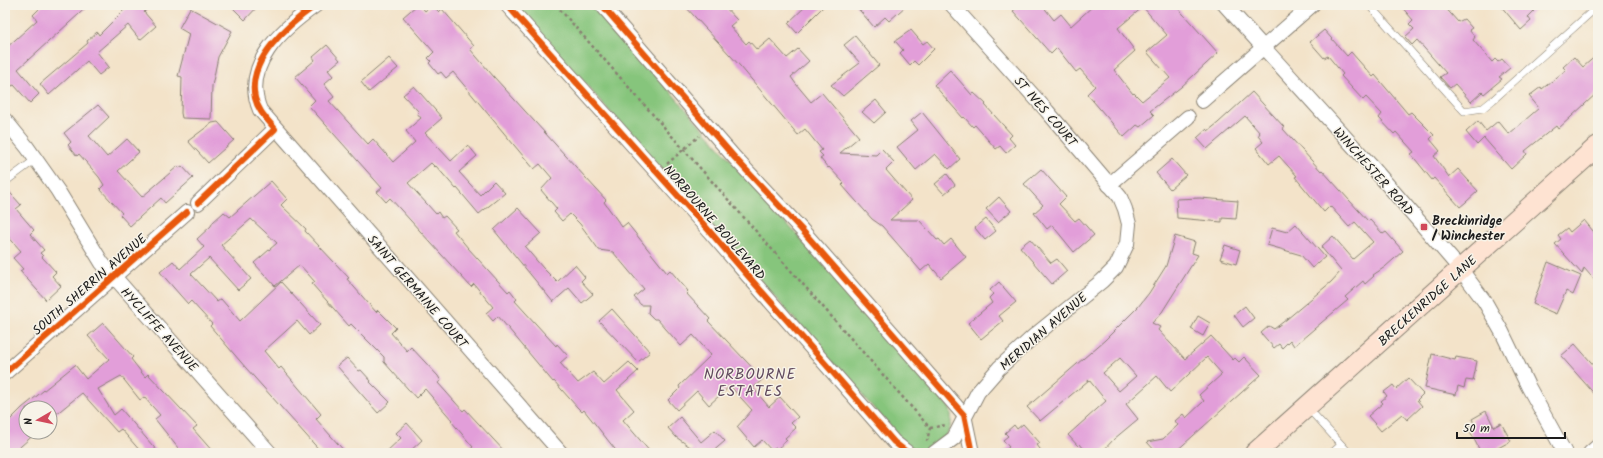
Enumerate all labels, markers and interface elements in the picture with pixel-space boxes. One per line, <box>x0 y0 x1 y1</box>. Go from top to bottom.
street label: ST IVES COURT <box>1008 72 1082 153</box>
street label: WINCHESTER ROAD <box>1327 123 1419 221</box>
street label: NORBOURNE BOULEVARD <box>658 161 770 285</box>
place label: Breckinridge / Winchester <box>1431 211 1506 247</box>
marker: Breckinridge / Winchester <box>1419 222 1429 232</box>
street label: SOUTH SHERRIN AVENUE <box>28 229 152 341</box>
street label: SAINT GERMAINE COURT <box>361 230 473 354</box>
street label: BRECKENRIDGE LANE <box>1374 250 1483 352</box>
street label: HYCLIFFE AVENUE <box>115 283 203 377</box>
street label: MERIDIAN AVENUE <box>995 288 1093 376</box>
district label: NORBOURNE ESTATES <box>704 363 796 404</box>
north arrow <box>18 400 58 440</box>
scale bar <box>1457 414 1565 440</box>
text: N <box>20 417 39 426</box>
text: 50 m <box>1463 419 1490 438</box>

